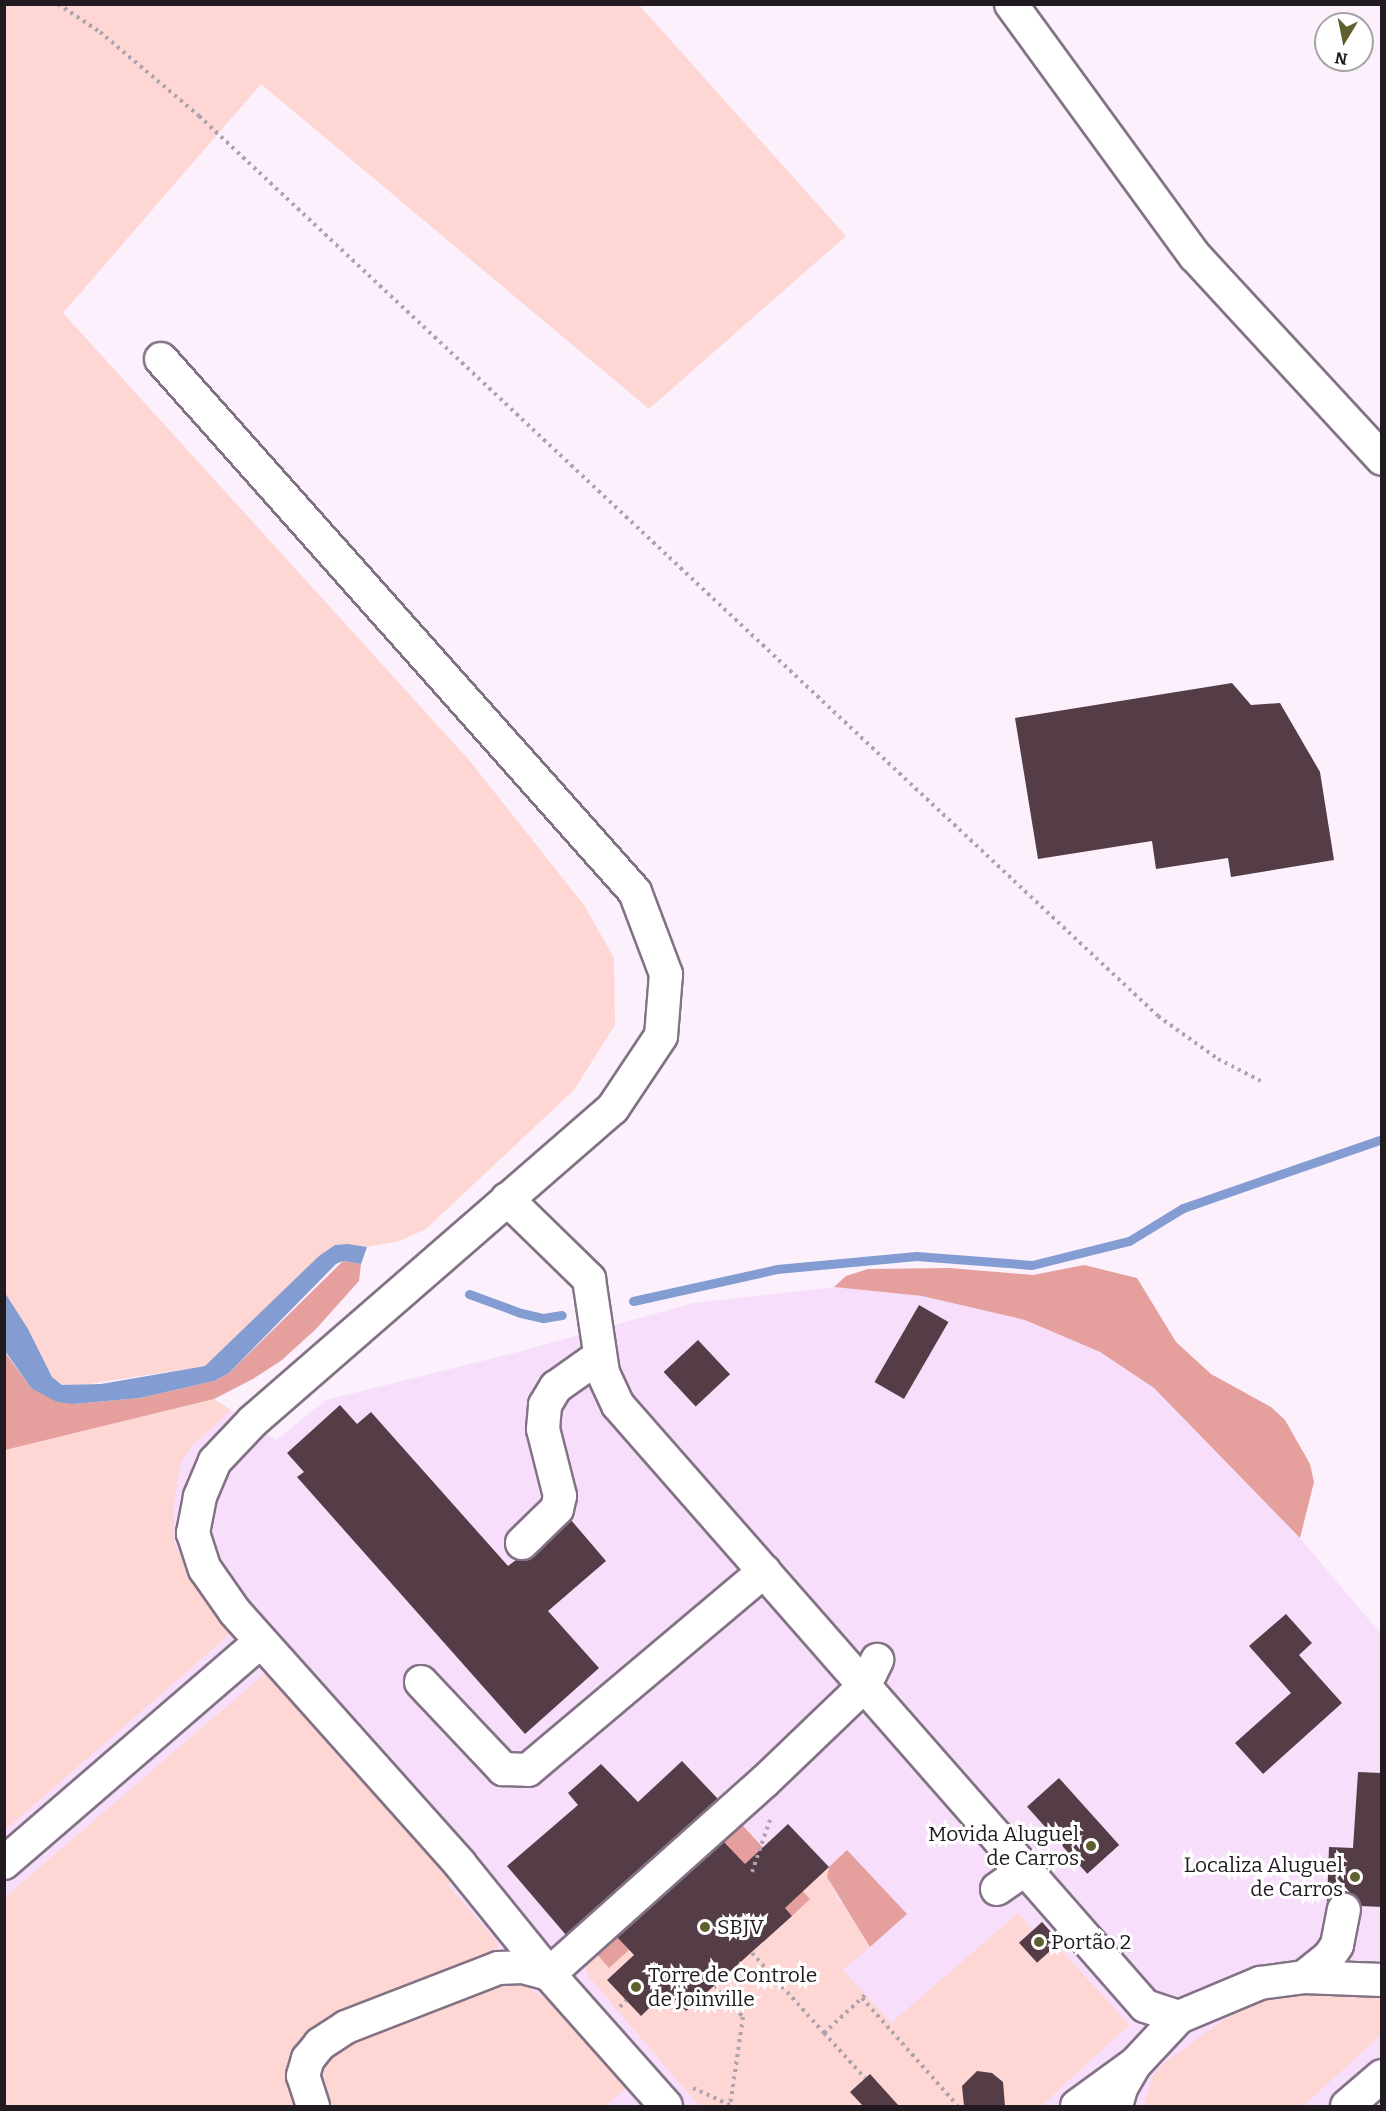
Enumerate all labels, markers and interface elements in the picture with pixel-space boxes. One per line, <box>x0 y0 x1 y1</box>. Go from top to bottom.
north arrow <box>1314 12 1374 72</box>
text: N <box>1333 48 1349 69</box>
place label: Movida Aluguel de Carros <box>928 1821 1079 1871</box>
marker: Movida Aluguel de Carros <box>1084 1839 1098 1853</box>
place label: Localiza Aluguel de Carros <box>1184 1852 1343 1902</box>
marker: Localiza Aluguel de Carros <box>1348 1870 1362 1884</box>
place label: SBJV <box>717 1914 764 1940</box>
marker: SBJV <box>698 1920 712 1934</box>
place label: Portão 2 <box>1051 1929 1131 1955</box>
marker: Portão 2 <box>1032 1935 1046 1949</box>
place label: Torre de Controle de Joinville <box>648 1962 817 2012</box>
marker: Torre de Controle de Joinville <box>629 1980 643 1994</box>

